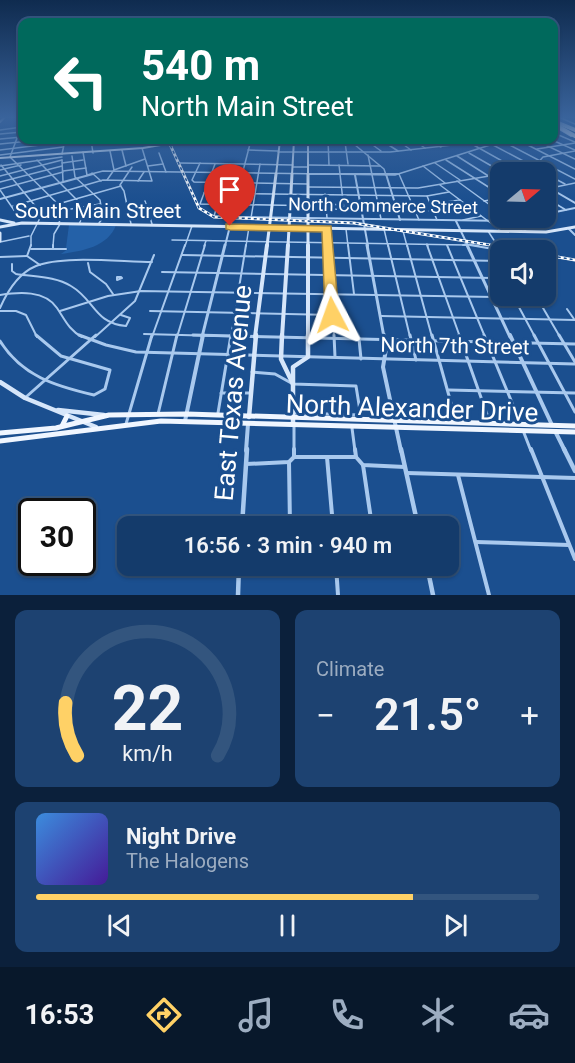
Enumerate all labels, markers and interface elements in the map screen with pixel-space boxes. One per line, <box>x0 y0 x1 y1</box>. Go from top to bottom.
text: 540 m <box>141 41 260 90</box>
icon: left <box>42 42 120 120</box>
text: North Main Street <box>141 91 354 123</box>
north arrow <box>490 162 556 228</box>
map controls <box>490 162 556 306</box>
pin <box>204 164 255 226</box>
icon: arrive <box>213 173 246 206</box>
street label: North Commerce Street <box>288 193 478 218</box>
street label: South Main Street <box>15 199 181 223</box>
button: sound <box>490 240 556 306</box>
position arrow <box>300 283 364 347</box>
street label: East Texas Avenue <box>209 284 257 502</box>
street label: North 7th Street <box>380 333 530 359</box>
street label: North Alexander Drive <box>285 389 539 427</box>
speed limit sign: 30 <box>18 498 96 576</box>
text: 16:56 · 3 min · 940 m <box>184 533 392 558</box>
text: Climate <box>316 657 384 681</box>
text: 22 <box>112 672 183 745</box>
text: 21.5° <box>374 688 481 741</box>
text: − <box>316 696 335 735</box>
text: + <box>520 696 539 735</box>
text: km/h <box>122 741 173 766</box>
text: Night Drive <box>126 824 236 849</box>
text: The Halogens <box>126 849 249 873</box>
icon: previous <box>103 909 136 942</box>
icon: pause <box>271 909 304 942</box>
icon: next <box>439 909 472 942</box>
icon: directions <box>143 994 185 1036</box>
icon: music <box>235 994 277 1036</box>
icon: phone <box>326 994 368 1036</box>
icon: climate <box>417 994 459 1036</box>
icon: car <box>508 994 550 1036</box>
text: 16:53 <box>25 999 94 1031</box>

